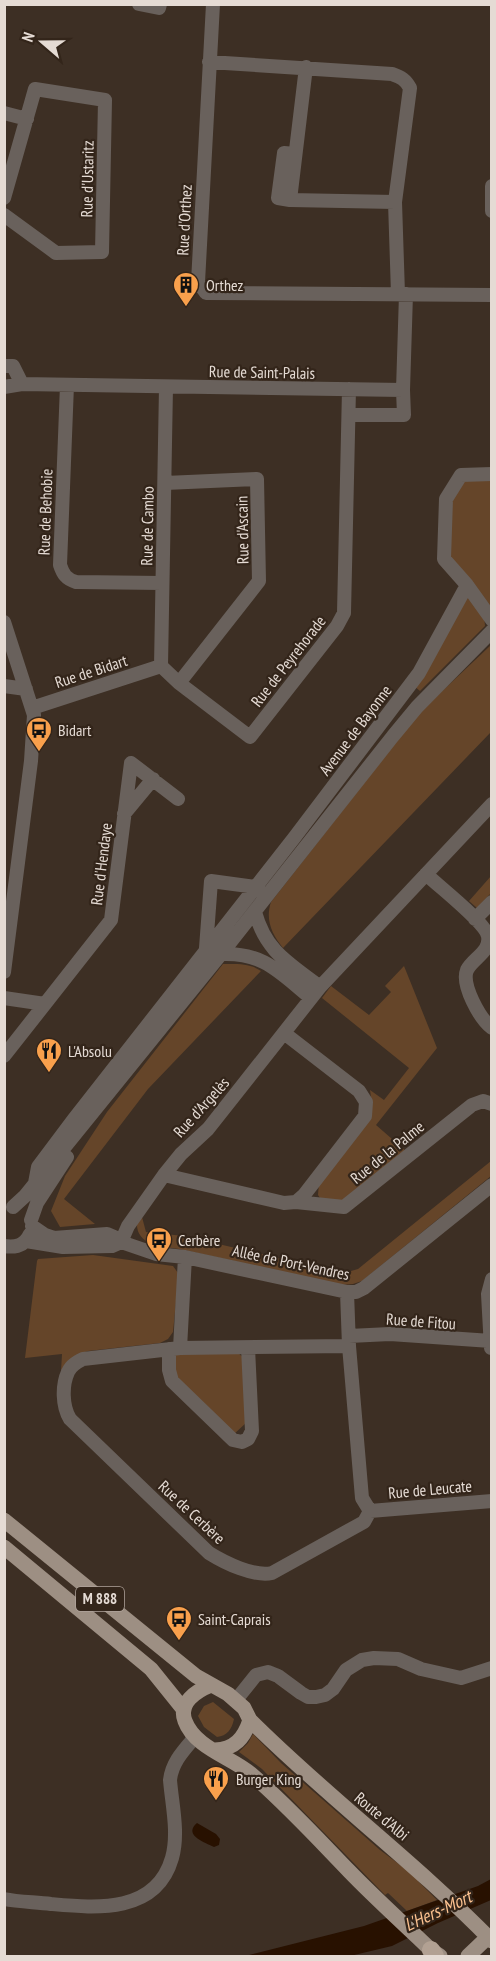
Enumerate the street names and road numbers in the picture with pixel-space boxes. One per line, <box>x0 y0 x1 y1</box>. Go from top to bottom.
street label: Rue d'Ustaritz <box>76 140 98 218</box>
street label: Rue d'Orthez <box>172 184 196 256</box>
street label: Rue de Saint-Palais <box>209 361 315 383</box>
street label: Rue de Behobie <box>33 468 57 556</box>
street label: Rue de Cambo <box>136 486 158 566</box>
street label: Rue d'Ascain <box>231 496 253 564</box>
street label: Rue de Peyrehorade <box>246 612 330 710</box>
street label: Rue de Bidart <box>52 650 130 692</box>
street label: Avenue de Bayonne <box>314 681 396 779</box>
street label: Rue d'Hendaye <box>86 822 116 906</box>
street label: Rue d'Argelès <box>169 1073 233 1141</box>
street label: Rue de la Palme <box>346 1116 428 1188</box>
street label: Allée de Port-Vendres <box>231 1240 351 1284</box>
street label: Rue de Fitou <box>386 1309 457 1333</box>
street label: Rue de Leucate <box>387 1475 473 1503</box>
street label: Rue de Cerbère <box>154 1476 230 1548</box>
road number: M 888 <box>76 1587 124 1611</box>
street label: Route d'Albi <box>351 1787 413 1845</box>

